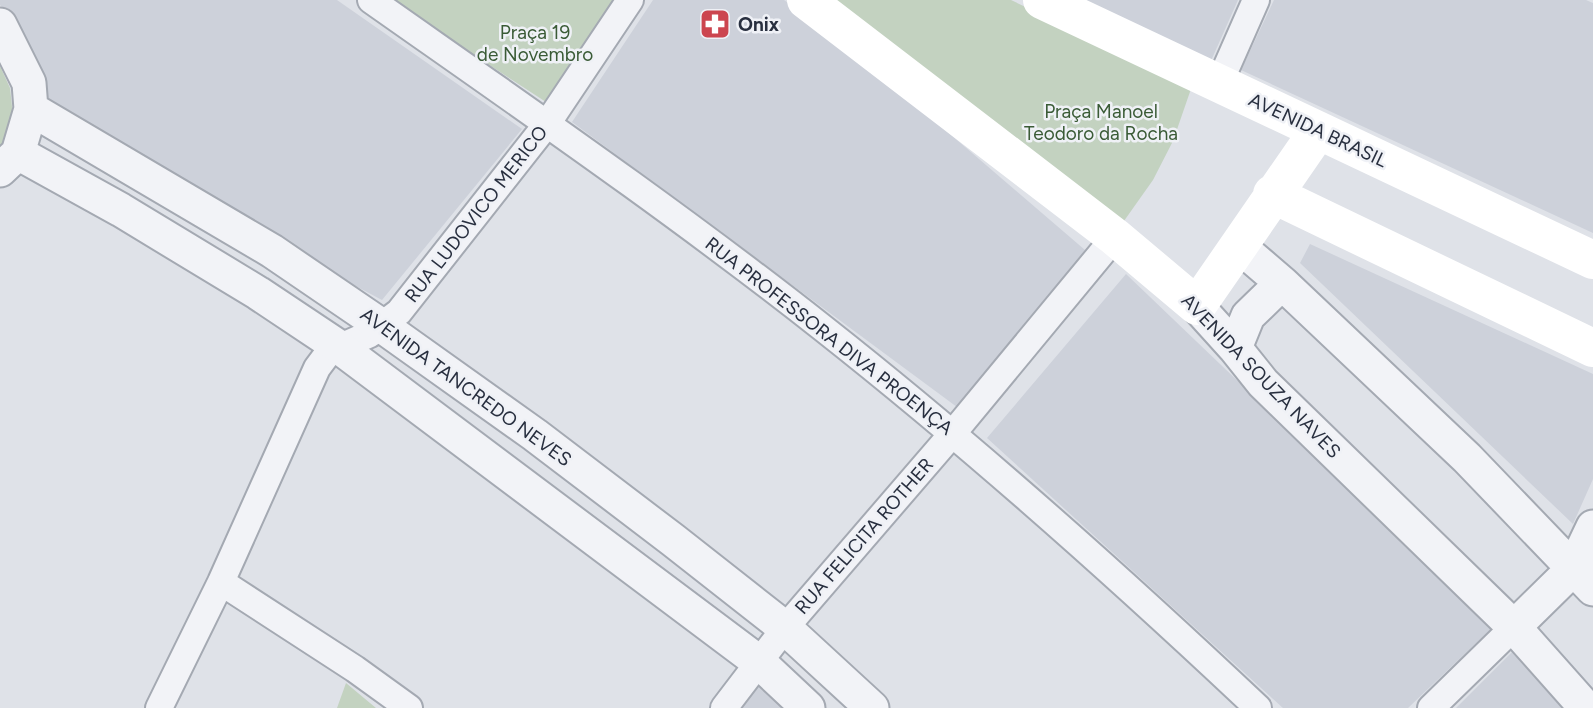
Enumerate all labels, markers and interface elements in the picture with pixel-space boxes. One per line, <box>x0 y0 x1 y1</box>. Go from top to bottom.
pharmacy icon: Onix <box>698 7 732 41</box>
place label: Onix <box>738 13 779 36</box>
park label: Praça 19 de Novembro <box>477 21 593 66</box>
street label: AVENIDA BRASIL <box>1245 88 1391 172</box>
park label: Praça Manoel Teodoro da Rocha <box>1024 100 1178 145</box>
street label: RUA LUDOVICO MERICO <box>400 121 552 307</box>
street label: RUA PROFESSORA DIVA PROENÇA <box>701 232 958 440</box>
street label: AVENIDA SOUZA NAVES <box>1177 289 1345 463</box>
street label: AVENIDA TANCREDO NEVES <box>356 303 576 471</box>
street label: RUA FELICITA ROTHER <box>790 453 938 619</box>

